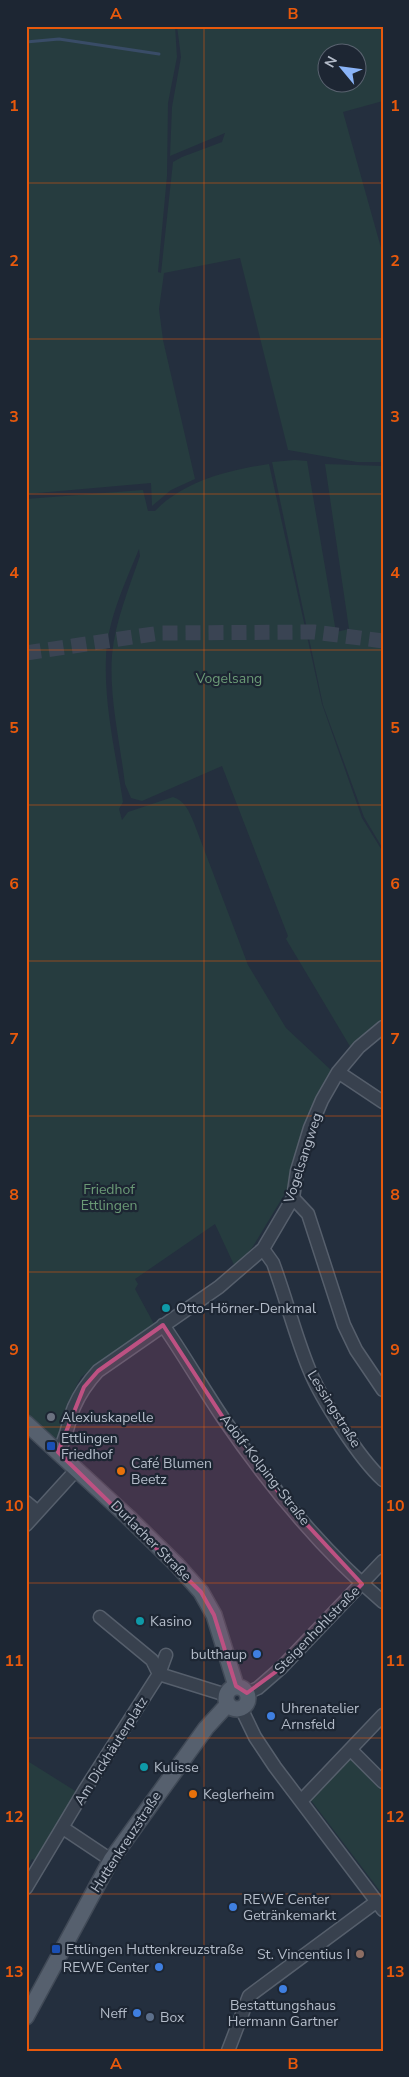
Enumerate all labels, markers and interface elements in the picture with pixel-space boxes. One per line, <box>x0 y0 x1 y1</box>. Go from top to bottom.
text: A <box>110 3 122 25</box>
text: B <box>287 3 299 25</box>
north arrow <box>316 42 366 92</box>
text: N <box>320 53 342 71</box>
text: 1 <box>9 95 19 117</box>
text: 1 <box>390 95 400 117</box>
text: 2 <box>9 250 19 272</box>
text: 2 <box>390 250 400 272</box>
text: 3 <box>9 406 19 428</box>
text: 3 <box>390 406 400 428</box>
text: 4 <box>9 562 19 584</box>
text: 4 <box>390 562 400 584</box>
park label: Vogelsang <box>195 669 262 688</box>
text: 5 <box>9 717 19 739</box>
text: 5 <box>390 717 400 739</box>
text: 6 <box>9 873 19 895</box>
text: 6 <box>390 873 400 895</box>
text: 7 <box>9 1028 19 1050</box>
text: 7 <box>390 1028 400 1050</box>
street label: Vogelsangweg <box>279 1110 327 1207</box>
park label: Friedhof Ettlingen <box>81 1180 137 1215</box>
text: 8 <box>9 1184 19 1206</box>
text: 8 <box>390 1184 400 1206</box>
place label: Otto-Hörner-Denkmal <box>176 1299 317 1318</box>
marker: Otto-Hörner-Denkmal <box>160 1302 172 1314</box>
text: 9 <box>9 1339 19 1361</box>
text: 9 <box>390 1339 400 1361</box>
street label: Lessingstraße <box>303 1367 365 1451</box>
place label: Alexiuskapelle <box>61 1408 153 1427</box>
street label: Adolf-Kolping-Straße <box>216 1410 314 1530</box>
marker: Alexiuskapelle <box>45 1411 57 1423</box>
place label: Ettlingen Friedhof <box>61 1429 118 1464</box>
marker: Ettlingen Friedhof <box>45 1440 57 1452</box>
place label: Café Blumen Beetz <box>131 1454 212 1489</box>
marker: Café Blumen Beetz <box>115 1465 127 1477</box>
text: 10 <box>4 1495 24 1517</box>
text: 10 <box>385 1495 405 1517</box>
street label: Durlacher Straße <box>106 1496 196 1586</box>
street label: Steigenhohlstraße <box>270 1582 364 1678</box>
place label: Kasino <box>150 1612 192 1631</box>
marker: Kasino <box>134 1615 146 1627</box>
place label: bulthaup <box>191 1645 247 1664</box>
marker: bulthaup <box>251 1648 263 1660</box>
text: 11 <box>4 1650 24 1672</box>
text: 11 <box>385 1650 405 1672</box>
street label: Am Dickhäuterplatz <box>70 1693 152 1809</box>
place label: Uhrenatelier Arnsfeld <box>281 1699 359 1734</box>
marker: Uhrenatelier Arnsfeld <box>265 1710 277 1722</box>
place label: Kulisse <box>154 1758 199 1777</box>
marker: Kulisse <box>138 1761 150 1773</box>
place label: Keglerheim <box>203 1785 274 1804</box>
street label: Huttenkreuzstraße <box>86 1788 166 1896</box>
marker: Keglerheim <box>187 1788 199 1800</box>
text: 12 <box>4 1806 24 1828</box>
text: 12 <box>385 1806 405 1828</box>
place label: REWE Center Getränkemarkt <box>243 1890 336 1925</box>
marker: REWE Center Getränkemarkt <box>227 1901 239 1913</box>
place label: Ettlingen Huttenkreuzstraße <box>66 1940 243 1959</box>
marker: Ettlingen Huttenkreuzstraße <box>50 1943 62 1955</box>
place label: St. Vincentius I <box>257 1945 350 1964</box>
marker: St. Vincentius I <box>354 1948 366 1960</box>
place label: REWE Center <box>63 1958 149 1977</box>
text: 13 <box>4 1961 24 1983</box>
marker: REWE Center <box>153 1961 165 1973</box>
text: 13 <box>385 1961 405 1983</box>
marker: Bestattungshaus Hermann Gartner <box>277 1983 289 1995</box>
place label: Bestattungshaus Hermann Gartner <box>228 1996 338 2031</box>
place label: Neff <box>100 2004 127 2023</box>
marker: Neff <box>131 2007 143 2019</box>
place label: Box <box>160 2008 185 2027</box>
marker: Box <box>144 2011 156 2023</box>
text: A <box>110 2053 122 2075</box>
text: B <box>287 2053 299 2075</box>

